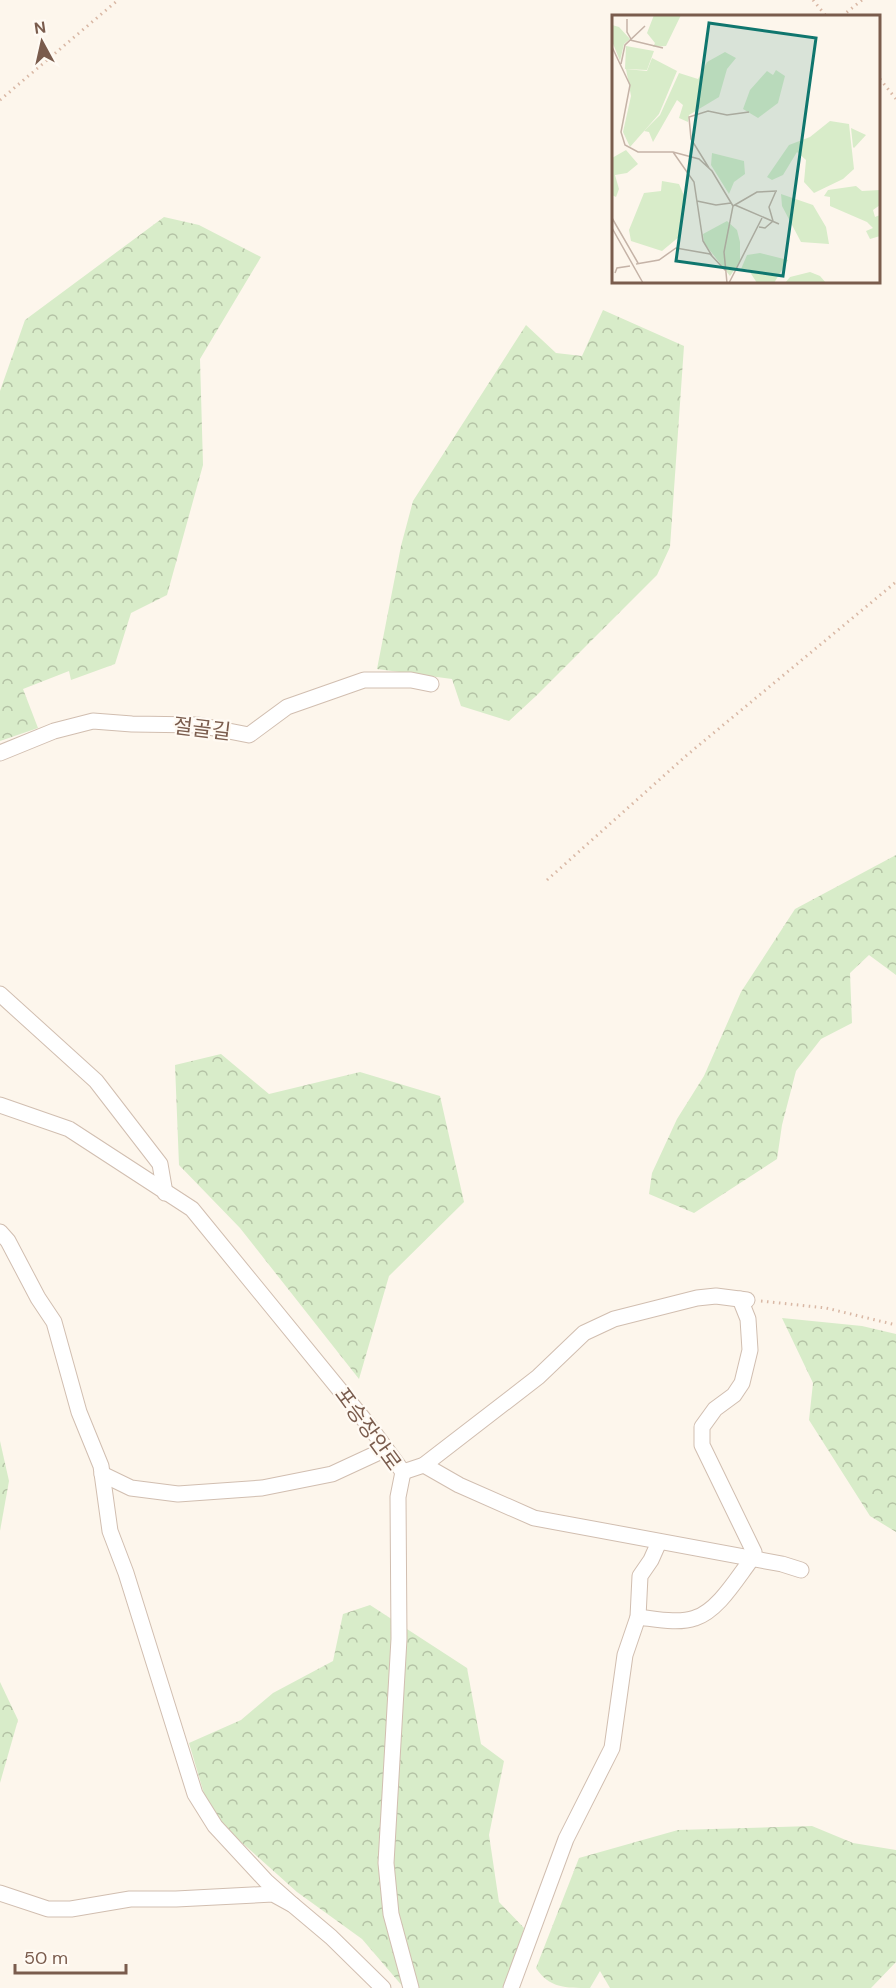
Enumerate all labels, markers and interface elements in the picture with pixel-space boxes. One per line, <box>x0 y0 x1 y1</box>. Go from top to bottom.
north arrow <box>12 12 72 72</box>
inset map <box>612 15 881 284</box>
text: N <box>33 16 47 39</box>
street label: 절골길 <box>172 712 232 746</box>
street label: 포승장안로 <box>328 1382 408 1476</box>
scale bar <box>15 1937 126 1975</box>
text: 50 m <box>24 1946 68 1970</box>

